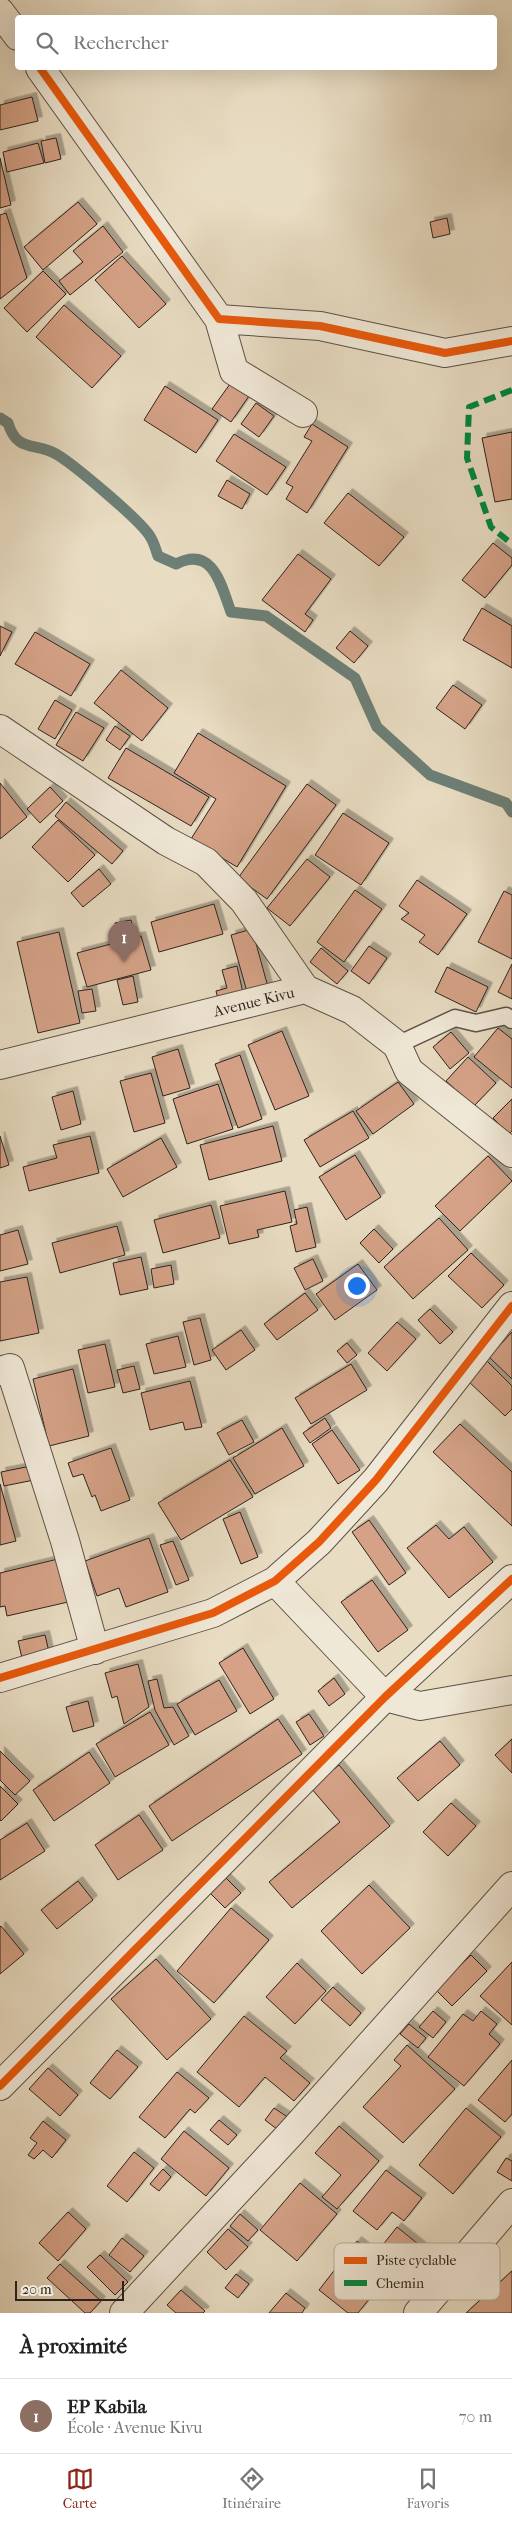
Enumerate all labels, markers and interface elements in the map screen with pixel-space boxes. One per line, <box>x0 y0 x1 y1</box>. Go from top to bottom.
search box <box>15 15 497 70</box>
icon: search <box>33 29 61 57</box>
text: Rechercher <box>73 32 169 54</box>
pin: 1 <box>108 921 140 962</box>
street label: Avenue Kivu <box>211 983 297 1021</box>
your location <box>344 1273 370 1299</box>
legend <box>334 2243 500 2300</box>
text: Piste cyclable <box>376 2252 456 2269</box>
text: Chemin <box>376 2275 424 2292</box>
scale bar <box>15 2278 124 2301</box>
text: 20 m <box>22 2281 52 2298</box>
text: À proximité <box>20 2334 127 2358</box>
text: EP Kabila <box>67 2396 146 2418</box>
text: 1 <box>33 2407 39 2426</box>
text: 70 m <box>459 2407 492 2426</box>
text: École · Avenue Kivu <box>67 2418 202 2437</box>
tab: Carte <box>63 2465 97 2512</box>
tab: Itinéraire <box>222 2465 281 2512</box>
tab: Favoris <box>407 2465 449 2512</box>

